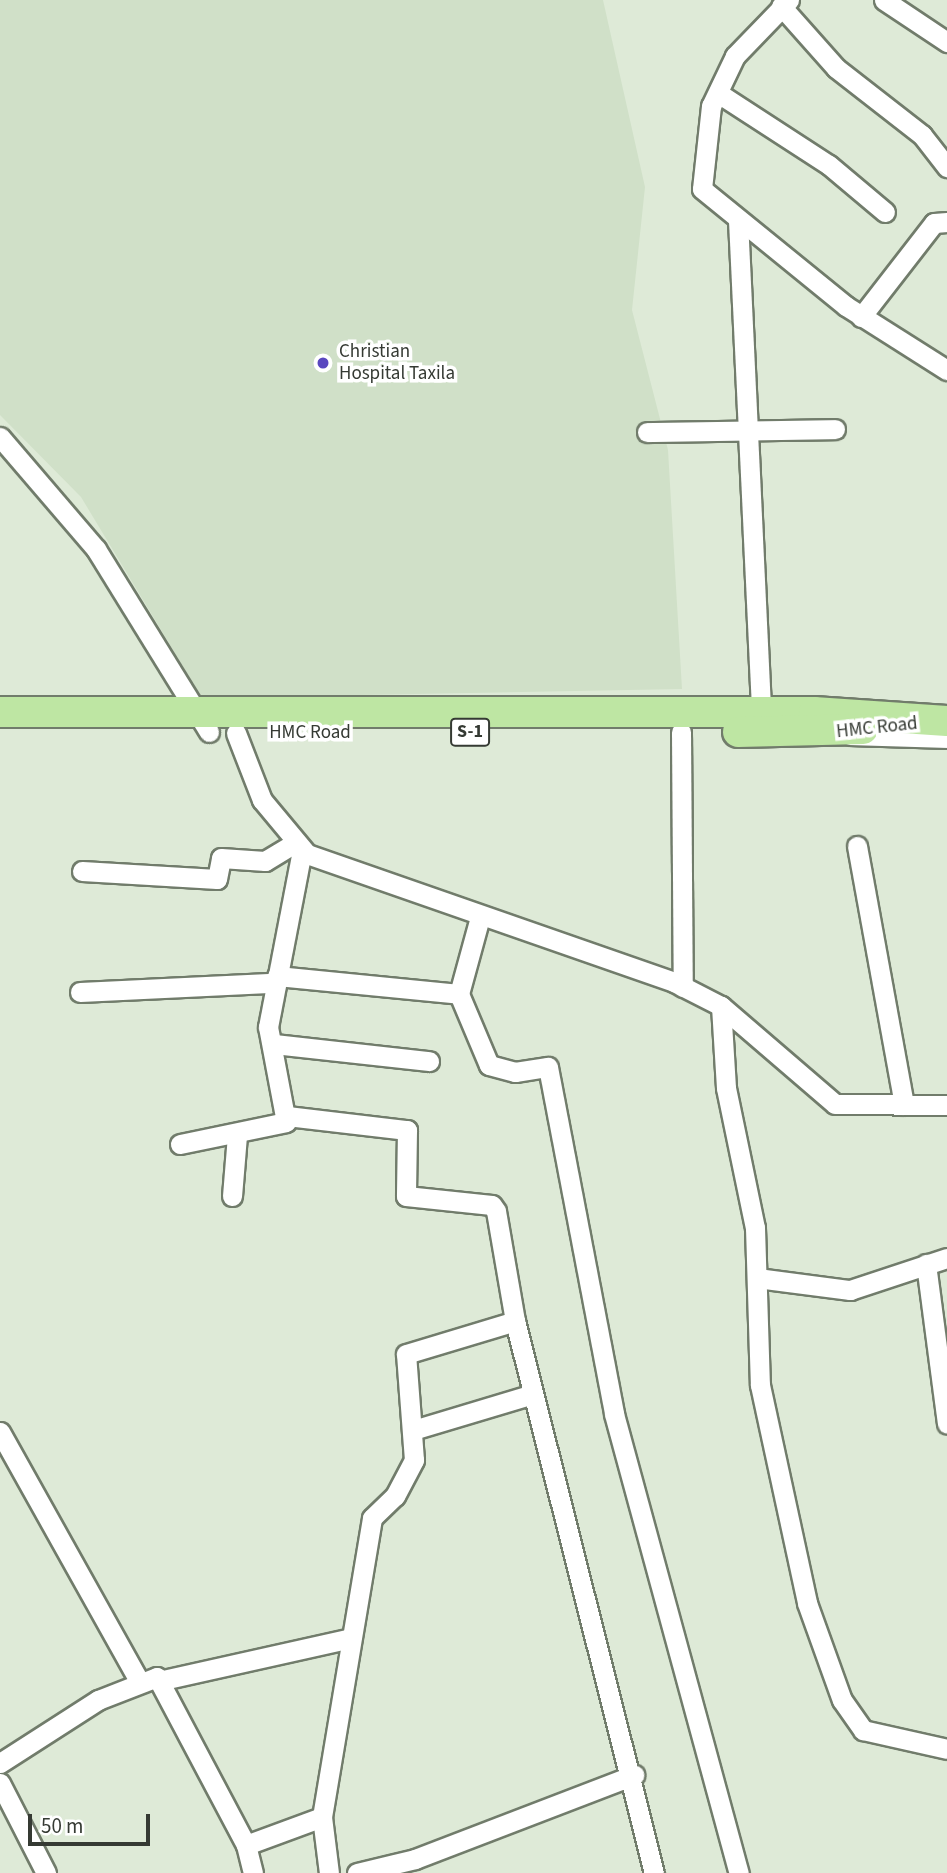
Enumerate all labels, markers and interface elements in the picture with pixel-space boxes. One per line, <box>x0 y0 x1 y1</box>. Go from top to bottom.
place label: Christian Hospital Taxila <box>339 341 455 385</box>
marker: Christian Hospital Taxila <box>313 353 333 373</box>
street label: HMC Road <box>835 712 919 744</box>
road number: S-1 <box>449 718 491 746</box>
street label: HMC Road <box>269 722 351 744</box>
scale bar <box>32 1800 154 1844</box>
text: 50 m <box>41 1811 83 1841</box>

